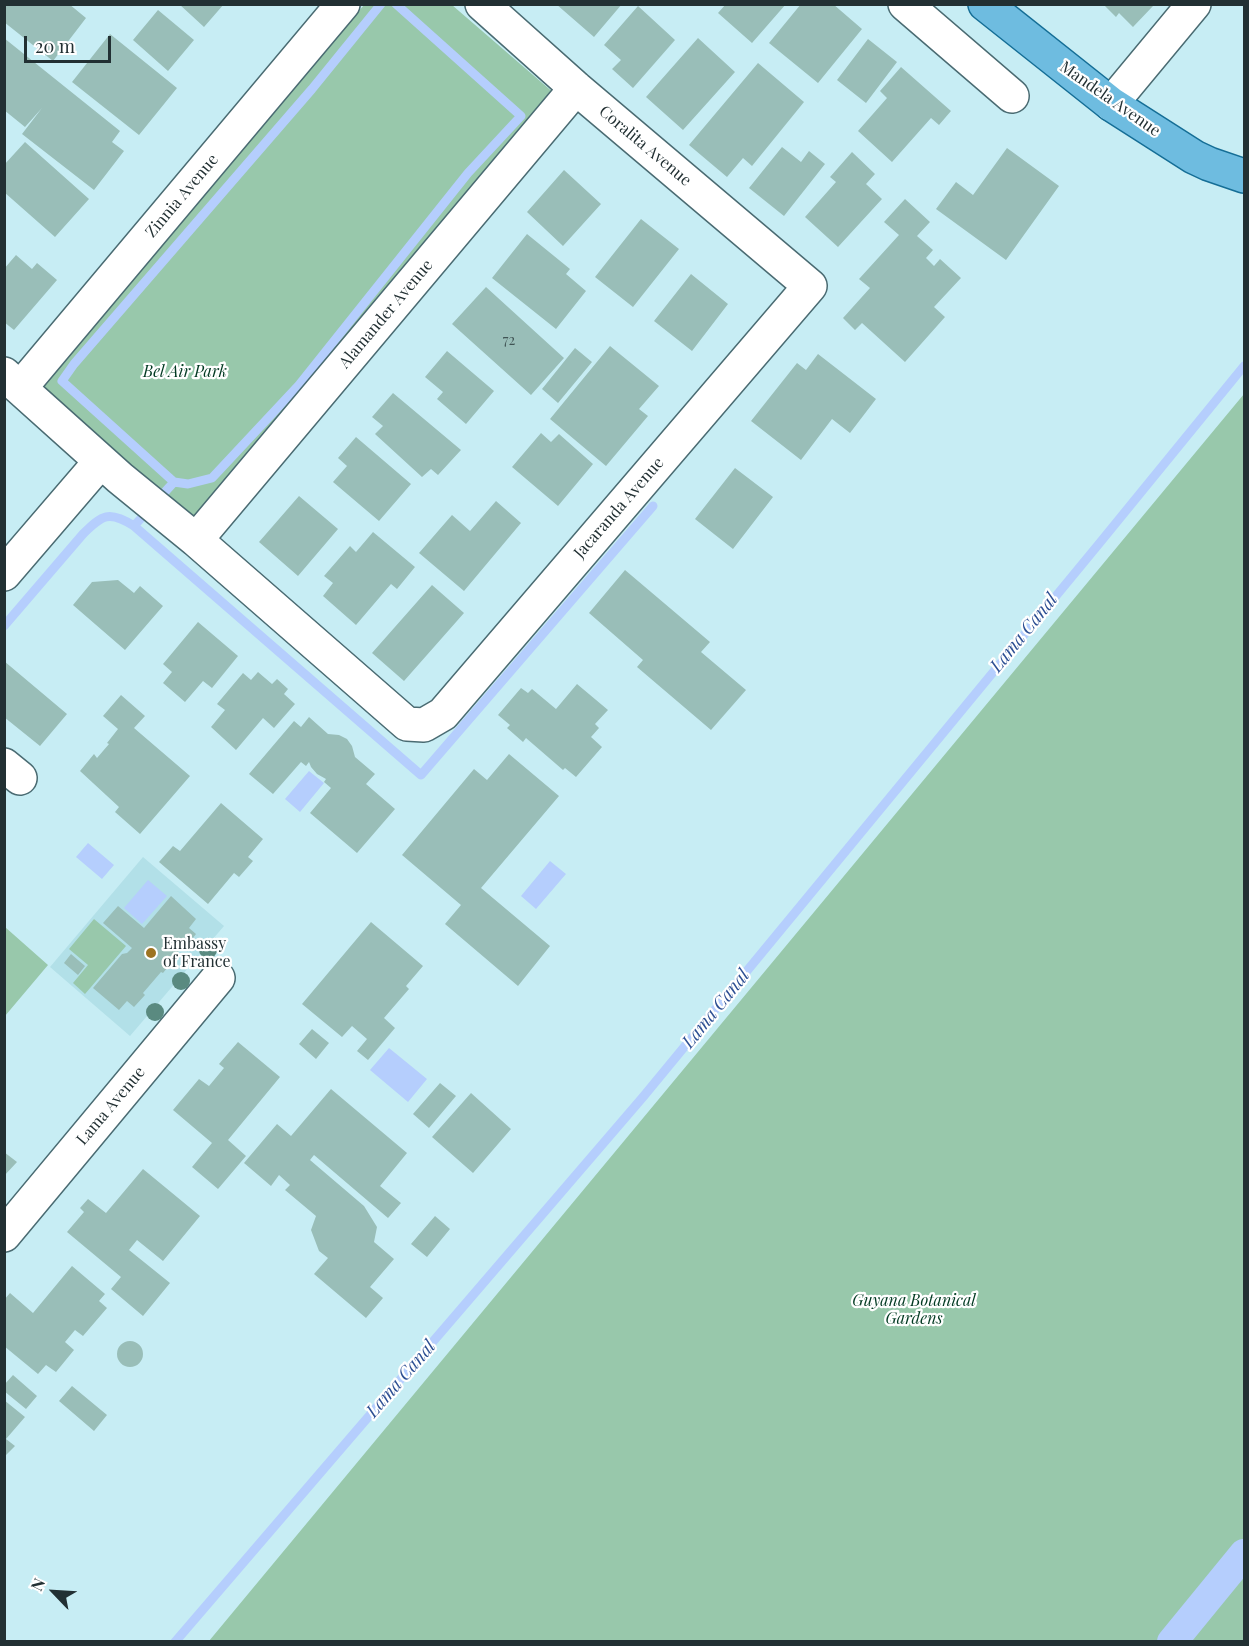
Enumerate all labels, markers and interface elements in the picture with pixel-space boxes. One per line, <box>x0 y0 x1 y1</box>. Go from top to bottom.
scale bar <box>27 24 114 62</box>
text: 20 m <box>35 34 75 58</box>
street label: Mandela Avenue <box>1056 57 1164 141</box>
street label: Coralita Avenue <box>595 102 695 190</box>
street label: Zinnia Avenue <box>142 150 222 242</box>
street label: Alamander Avenue <box>335 256 437 372</box>
house number: 72 <box>503 333 515 349</box>
park label: Bel Air Park <box>143 362 227 382</box>
street label: Jacaranda Avenue <box>570 454 668 562</box>
water label: Lama Canal <box>986 589 1062 677</box>
place label: Embassy of France <box>163 934 231 972</box>
marker: Embassy of France <box>144 946 158 960</box>
water label: Lama Canal <box>678 965 754 1053</box>
street label: Lama Avenue <box>73 1063 149 1149</box>
park label: Guyana Botanical Gardens <box>852 1291 976 1329</box>
water label: Lama Canal <box>362 1336 440 1422</box>
north arrow <box>24 1562 84 1622</box>
text: N <box>25 1575 49 1594</box>

